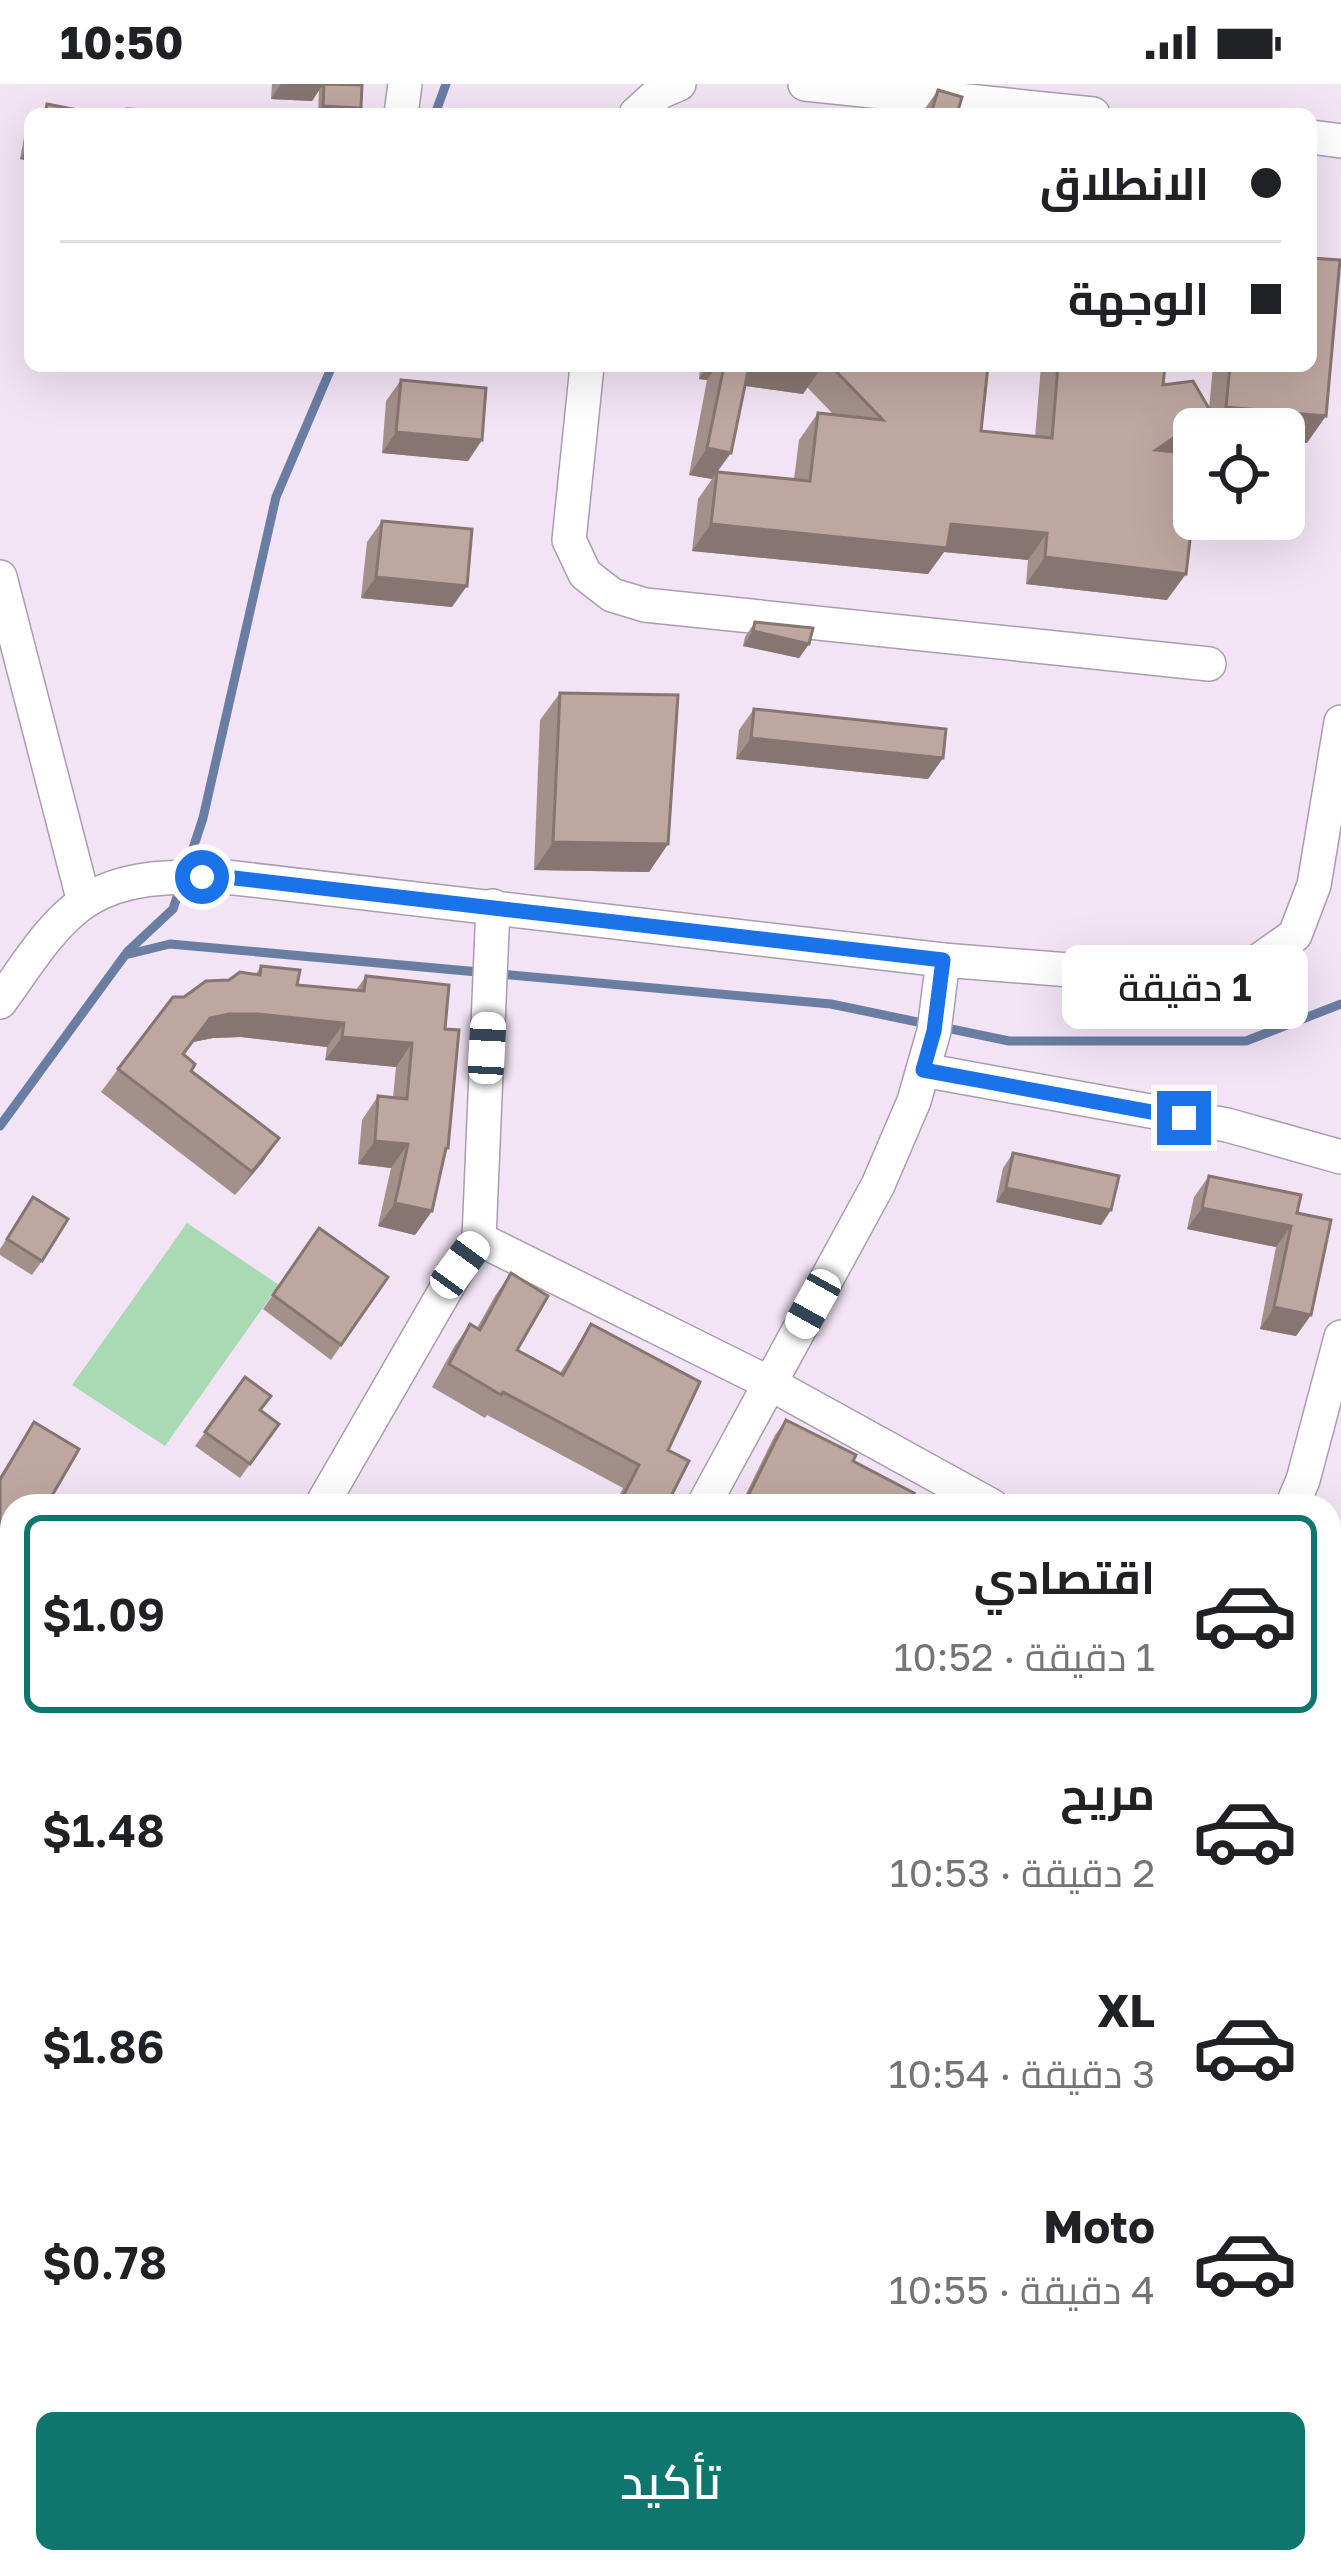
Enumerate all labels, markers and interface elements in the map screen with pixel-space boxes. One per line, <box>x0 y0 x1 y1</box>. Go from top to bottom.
text: 10:50 <box>60 15 184 69</box>
text: الانطلاق <box>1040 156 1209 210</box>
text: الوجهة <box>1068 271 1209 325</box>
map controls <box>1173 408 1305 540</box>
button: locate <box>1173 408 1305 540</box>
route start <box>175 850 229 904</box>
callout: 1 دقيقة <box>1061 944 1307 1028</box>
text: 1 دقيقة <box>1118 963 1252 1010</box>
car <box>467 1011 507 1085</box>
route end <box>1157 1091 1211 1145</box>
car <box>424 1225 496 1305</box>
car <box>780 1264 846 1344</box>
text: اقتصادي <box>974 1550 1155 1604</box>
icon: car <box>1191 1560 1299 1668</box>
text: $1.09 <box>42 1587 165 1641</box>
text: 1 دقيقة · 10:52 <box>894 1633 1155 1680</box>
text: مريح <box>1060 1766 1155 1820</box>
icon: car <box>1191 1776 1299 1884</box>
text: $1.48 <box>42 1803 165 1857</box>
text: 2 دقيقة · 10:53 <box>890 1849 1155 1896</box>
text: XL <box>1097 1983 1155 2037</box>
icon: car <box>1191 1992 1299 2100</box>
text: $1.86 <box>42 2019 165 2073</box>
text: 3 دقيقة · 10:54 <box>889 2050 1155 2097</box>
text: Moto <box>1043 2199 1155 2253</box>
icon: car <box>1191 2208 1299 2316</box>
text: $0.78 <box>42 2235 167 2289</box>
text: 4 دقيقة · 10:55 <box>889 2266 1155 2313</box>
button: تأكيد <box>36 2412 1305 2550</box>

